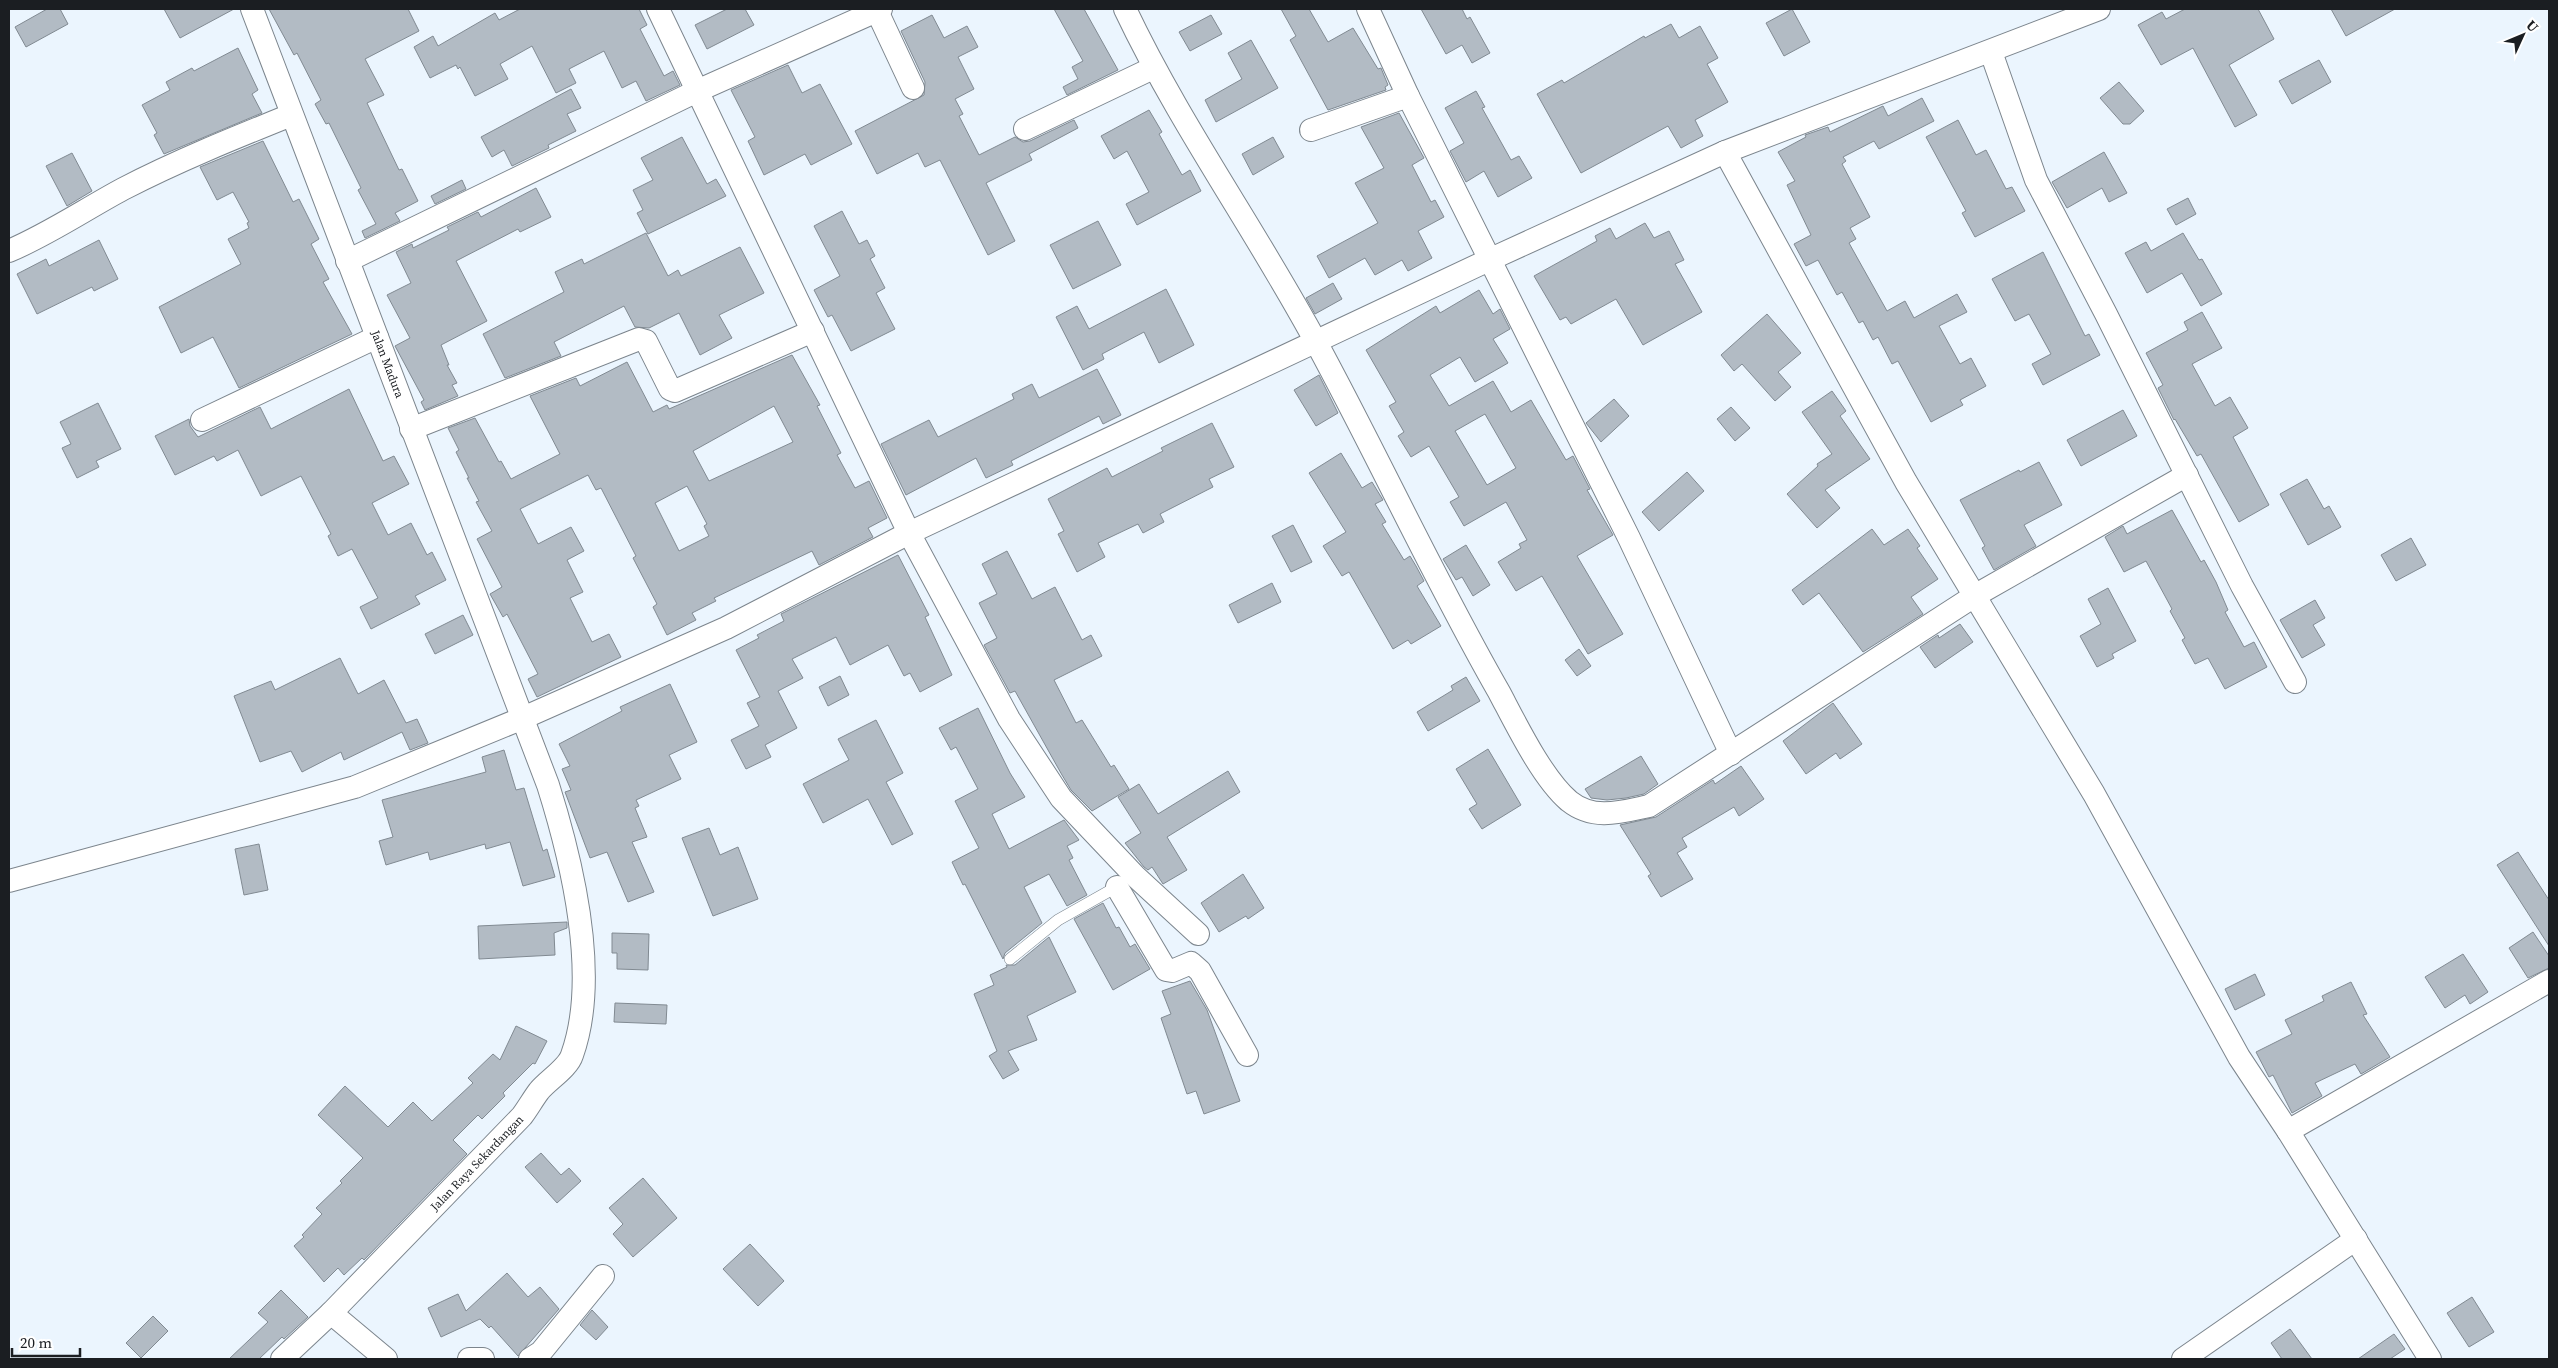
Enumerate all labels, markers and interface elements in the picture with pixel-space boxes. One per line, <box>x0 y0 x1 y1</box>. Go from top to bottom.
north arrow <box>2498 10 2548 60</box>
text: U <box>2522 15 2543 37</box>
street label: Jalan Madura <box>367 327 408 401</box>
street label: Jalan Raya Sekardangan <box>426 1112 527 1215</box>
scale bar <box>12 1326 80 1358</box>
text: 20 m <box>20 1332 52 1353</box>

